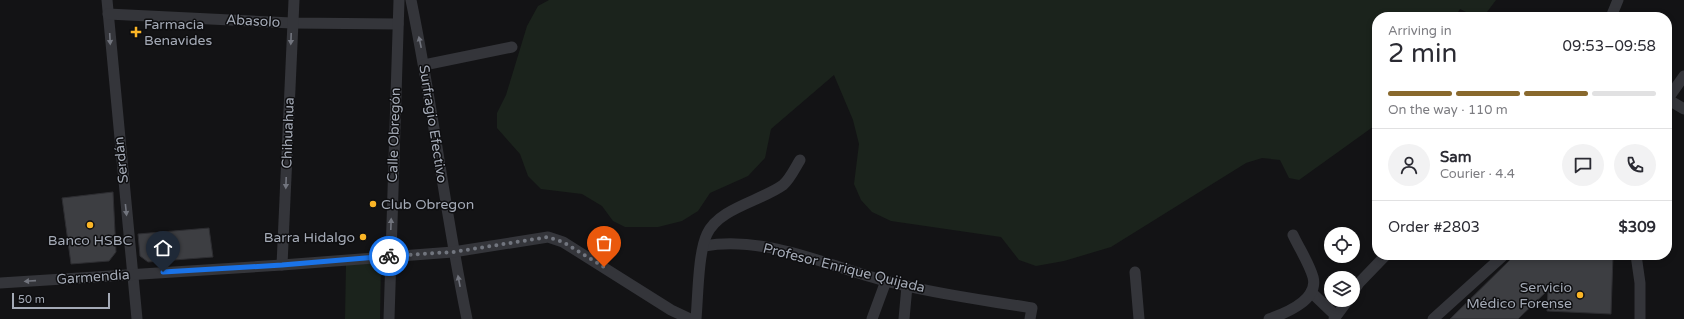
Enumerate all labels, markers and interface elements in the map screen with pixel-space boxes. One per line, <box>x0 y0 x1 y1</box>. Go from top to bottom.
street label: Abasolo <box>225 11 281 31</box>
place label: Farmacia Benavides <box>144 16 212 49</box>
text: Arriving in <box>1388 23 1452 39</box>
marker: Farmacia Benavides <box>131 27 141 37</box>
one-way arrow <box>106 33 113 45</box>
one-way arrow <box>288 33 295 45</box>
one-way arrow <box>416 36 422 48</box>
text: 09:53–09:58 <box>1563 37 1656 55</box>
text: 2 min <box>1388 38 1457 69</box>
street label: Surfragio Efectivo <box>415 64 451 184</box>
street label: Calle Obregón <box>384 87 404 183</box>
street label: Chihuahua <box>278 97 298 169</box>
text: On the way · 110 m <box>1388 102 1508 118</box>
street label: Serdán <box>110 136 132 184</box>
button: person <box>1388 144 1430 186</box>
button: chat <box>1562 144 1604 186</box>
button: phone <box>1614 144 1656 186</box>
text: Sam <box>1440 148 1471 166</box>
text: Courier · 4.4 <box>1440 166 1515 182</box>
one-way arrow <box>282 177 289 189</box>
place label: Club Obregon <box>381 196 474 213</box>
marker: Club Obregon <box>368 199 378 209</box>
one-way arrow <box>123 204 129 216</box>
one-way arrow <box>388 217 394 230</box>
text: Order #2803 <box>1388 218 1480 236</box>
text: $309 <box>1618 218 1656 236</box>
marker: Banco HSBC <box>85 220 95 230</box>
pin <box>587 226 621 267</box>
map controls <box>1324 227 1360 307</box>
button: locate <box>1324 227 1360 263</box>
place label: Barra Hidalgo <box>264 229 355 246</box>
pin <box>146 231 180 272</box>
place label: Banco HSBC <box>48 232 132 249</box>
marker: Barra Hidalgo <box>358 232 368 242</box>
icon: bag <box>593 232 615 254</box>
courier <box>369 236 409 276</box>
icon: home <box>152 237 174 259</box>
street label: Profesor Enrique Quijada <box>761 240 927 296</box>
icon: bike <box>378 245 400 267</box>
street label: Garmendia <box>56 266 130 288</box>
button: layers <box>1324 271 1360 307</box>
one-way arrow <box>456 275 462 287</box>
one-way arrow <box>24 278 36 285</box>
place label: Servicio Médico Forense <box>1466 279 1572 312</box>
marker: Servicio Médico Forense <box>1575 290 1585 300</box>
scale bar <box>12 291 110 310</box>
text: 50 m <box>18 293 45 306</box>

